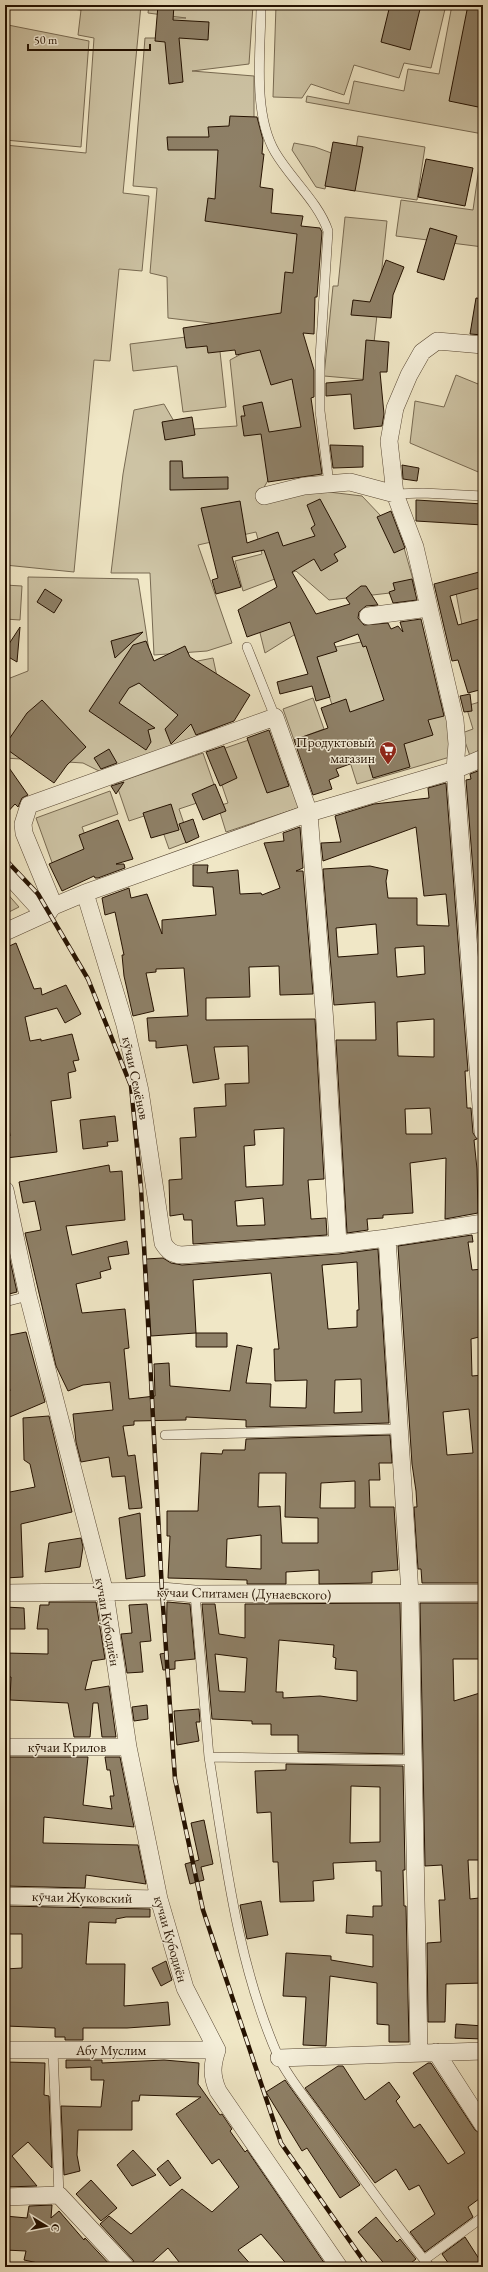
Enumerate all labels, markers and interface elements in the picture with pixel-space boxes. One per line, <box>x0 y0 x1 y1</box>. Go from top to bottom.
scale bar <box>28 26 150 52</box>
text: 50 m <box>34 32 58 48</box>
place label: Продуктовый магазин <box>296 733 376 767</box>
supermarket icon: Продуктовый магазин <box>378 740 398 765</box>
street label: кӯчаи Семёнов <box>118 1035 154 1121</box>
street label: кучаи Кубодиён <box>91 1576 125 1668</box>
street label: кӯчаи Спитамен (Дунаевского) <box>157 1582 331 1604</box>
street label: кӯчаи Крилов <box>28 1738 106 1756</box>
street label: кӯчаи Жуковский <box>32 1887 133 1907</box>
street label: кучаи Кубодиён <box>150 1894 192 1984</box>
street label: Абу Муслим <box>75 2041 147 2059</box>
north arrow <box>26 2206 66 2246</box>
text: С <box>48 2223 63 2233</box>

